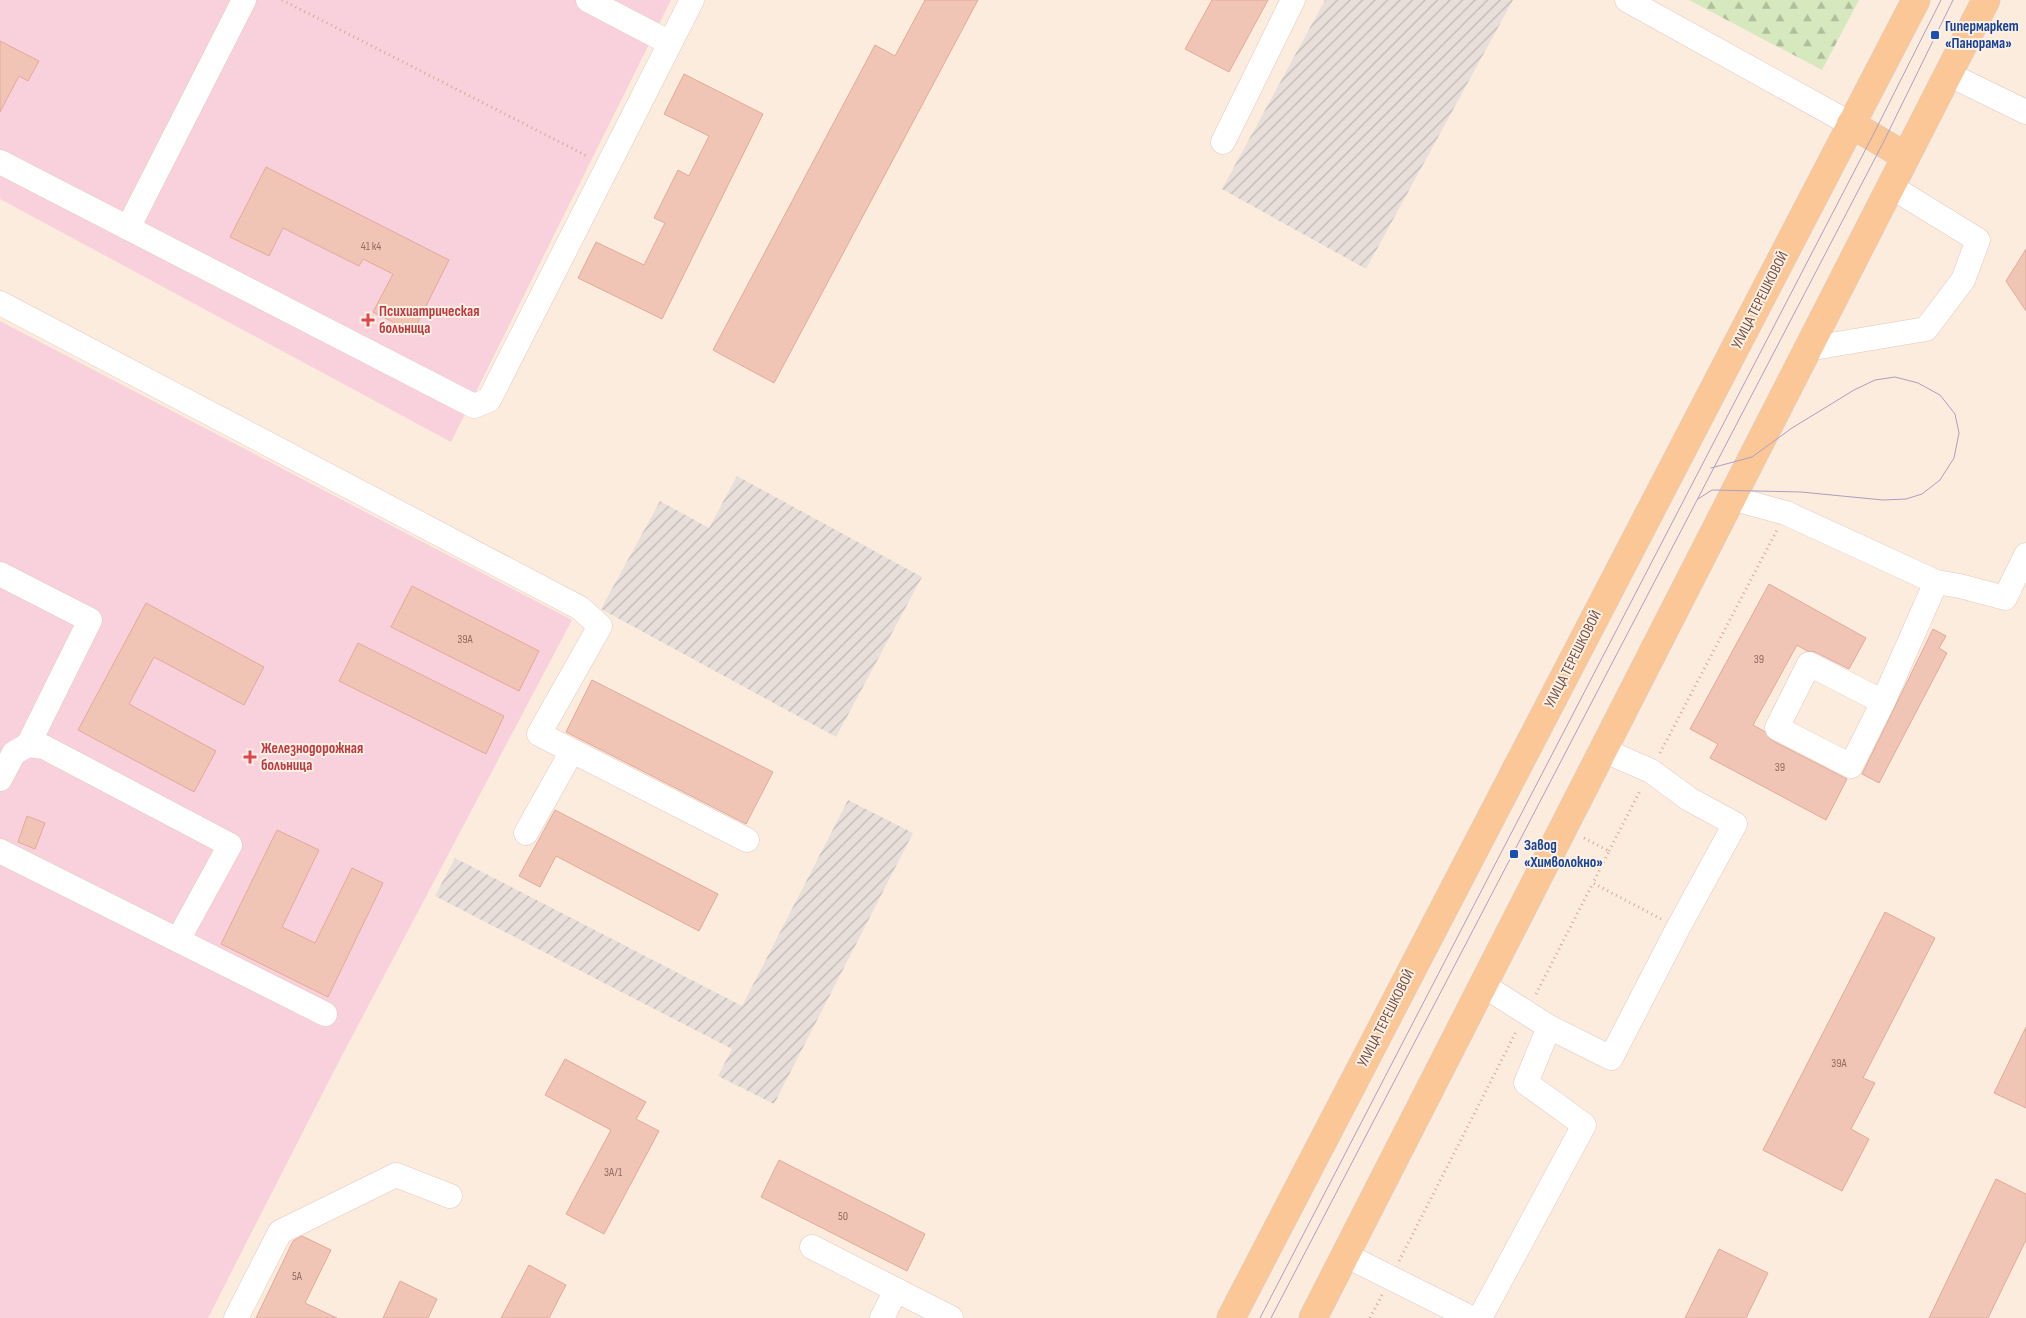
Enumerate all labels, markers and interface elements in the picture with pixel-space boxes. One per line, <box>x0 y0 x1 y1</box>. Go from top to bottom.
place label: Гипермаркет «Панорама» <box>1945 17 2019 53</box>
marker: Гипермаркет «Панорама» <box>1929 29 1941 41</box>
house number: 41 к4 <box>361 239 381 254</box>
street label: УЛИЦА ТЕРЕШКОВОЙ <box>1727 248 1793 352</box>
place label: Психиатрическая больница <box>379 302 480 338</box>
marker: Психиатрическая больница <box>361 313 375 327</box>
street label: УЛИЦА ТЕРЕШКОВОЙ <box>1540 607 1606 711</box>
house number: 39А <box>457 632 474 647</box>
house number: 39 <box>1754 652 1764 667</box>
place label: Железнодорожная больница <box>261 739 363 775</box>
marker: Железнодорожная больница <box>243 750 257 764</box>
house number: 39 <box>1775 760 1785 775</box>
place label: Завод «Химволокно» <box>1524 836 1603 872</box>
marker: Завод «Химволокно» <box>1508 848 1520 860</box>
street label: УЛИЦА ТЕРЕШКОВОЙ <box>1353 966 1419 1070</box>
house number: 39А <box>1831 1056 1848 1071</box>
house number: 3А/1 <box>604 1165 623 1180</box>
house number: 50 <box>838 1209 848 1224</box>
house number: 5А <box>292 1269 303 1284</box>

